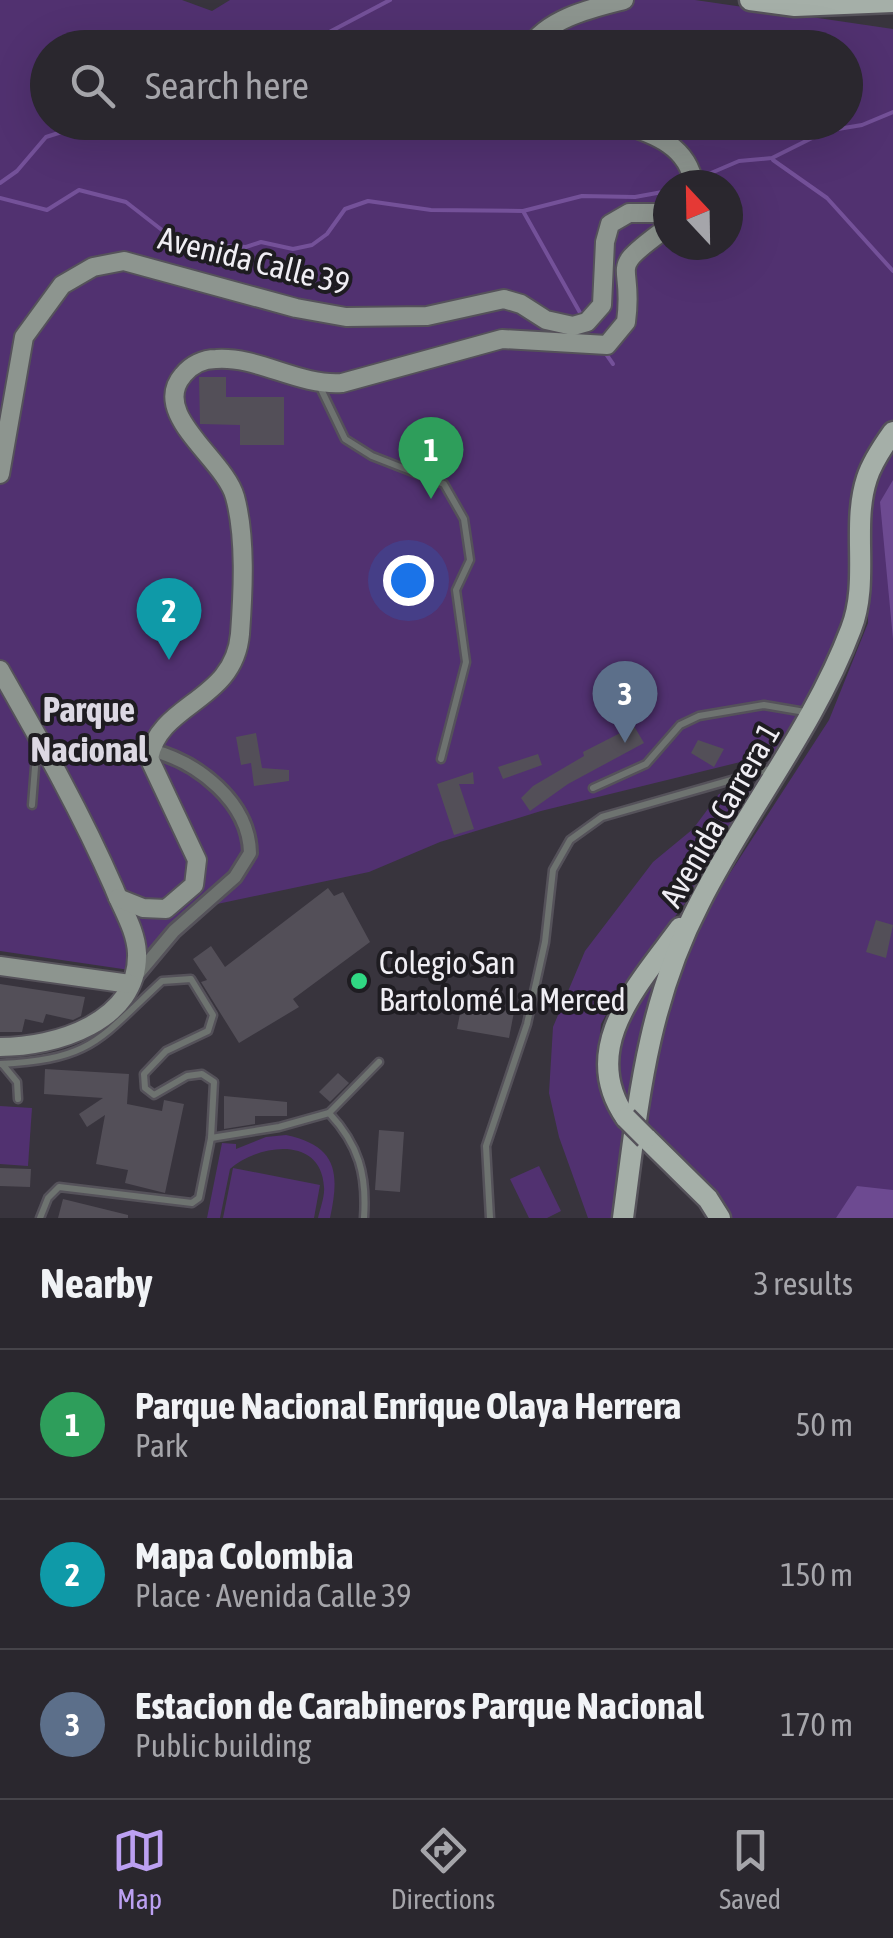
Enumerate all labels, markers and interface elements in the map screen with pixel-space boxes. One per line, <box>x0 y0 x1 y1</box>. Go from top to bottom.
search box <box>30 30 863 140</box>
icon: search <box>65 58 120 113</box>
text: Search here <box>145 64 309 107</box>
north arrow <box>653 170 743 260</box>
street label: Avenida Calle 39 <box>155 219 353 302</box>
pin: 1 <box>398 416 464 499</box>
your location <box>383 555 434 606</box>
pin: 2 <box>136 578 202 660</box>
pin: 3 <box>592 660 658 743</box>
district label: Parque Nacional <box>31 689 148 769</box>
street label: Avenida Carrera 1 <box>652 716 787 913</box>
place label: Colegio San Bartolomé La Merced <box>379 944 626 1018</box>
marker: Colegio San Bartolomé La Merced <box>348 970 370 992</box>
text: Nearby <box>40 1259 153 1307</box>
text: 3 results <box>754 1265 853 1302</box>
text: Parque Nacional Enrique Olaya Herrera <box>135 1384 681 1427</box>
text: 1 <box>65 1406 80 1443</box>
text: 50 m <box>795 1406 853 1443</box>
text: Park <box>135 1427 188 1464</box>
text: Mapa Colombia <box>135 1534 353 1577</box>
text: 2 <box>65 1556 80 1593</box>
text: 150 m <box>780 1556 853 1593</box>
text: Place · Avenida Calle 39 <box>135 1577 411 1614</box>
text: Estacion de Carabineros Parque Nacional <box>135 1684 703 1727</box>
text: 3 <box>65 1706 80 1743</box>
text: 170 m <box>780 1706 853 1743</box>
text: Public building <box>135 1727 311 1764</box>
tab: Map <box>112 1823 167 1915</box>
tab: Directions <box>391 1823 495 1915</box>
tab: Saved <box>719 1823 781 1915</box>

